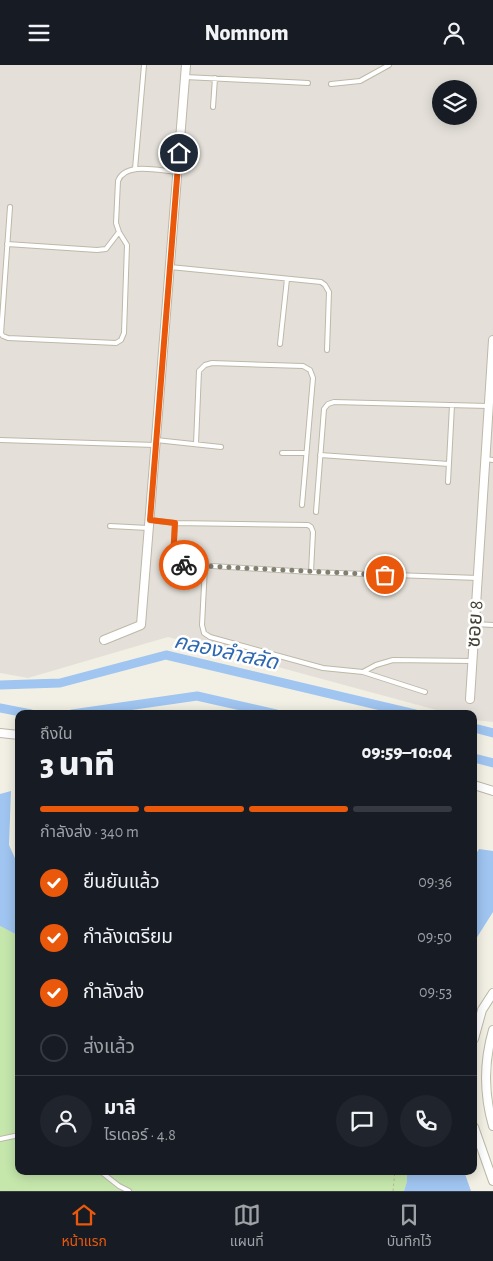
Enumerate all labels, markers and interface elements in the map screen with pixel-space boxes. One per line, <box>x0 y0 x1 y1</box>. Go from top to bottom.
icon: menu <box>25 19 53 47</box>
icon: person <box>440 19 468 47</box>
text: Nomnom <box>205 22 288 44</box>
map controls <box>432 80 477 125</box>
button: layers <box>432 80 477 125</box>
pin <box>158 132 200 174</box>
icon: home <box>165 139 193 167</box>
courier <box>159 540 209 590</box>
icon: bike <box>170 551 198 579</box>
pin <box>364 554 406 596</box>
icon: bag <box>371 561 399 589</box>
street label: ซอย 8 <box>463 600 487 648</box>
water label: คลองลำสลัด <box>172 631 281 673</box>
text: ถึงใน <box>40 726 73 742</box>
text: 09:59–10:04 <box>362 743 452 762</box>
text: 3 นาที <box>40 749 115 781</box>
text: กำลังส่ง · 340 m <box>40 824 139 840</box>
icon: check <box>40 869 68 897</box>
text: ยืนยันแล้ว <box>83 873 160 892</box>
text: 09:36 <box>418 874 452 890</box>
icon: check <box>40 924 68 952</box>
text: กำลังเตรียม <box>83 928 173 947</box>
text: 09:50 <box>417 929 452 945</box>
icon: check <box>40 979 68 1007</box>
text: กำลังส่ง <box>83 983 144 1002</box>
text: 09:53 <box>419 984 452 1000</box>
text: ส่งแล้ว <box>83 1038 135 1057</box>
button: person <box>40 1095 92 1147</box>
button: chat <box>336 1095 388 1147</box>
button: phone <box>400 1095 452 1147</box>
text: มาลี <box>104 1099 136 1118</box>
text: ไรเดอร์ · 4.8 <box>104 1127 176 1143</box>
tab: หน้าแรก <box>61 1201 107 1252</box>
tab: แผนที่ <box>230 1201 264 1252</box>
tab: บันทึกไว้ <box>387 1201 432 1252</box>

